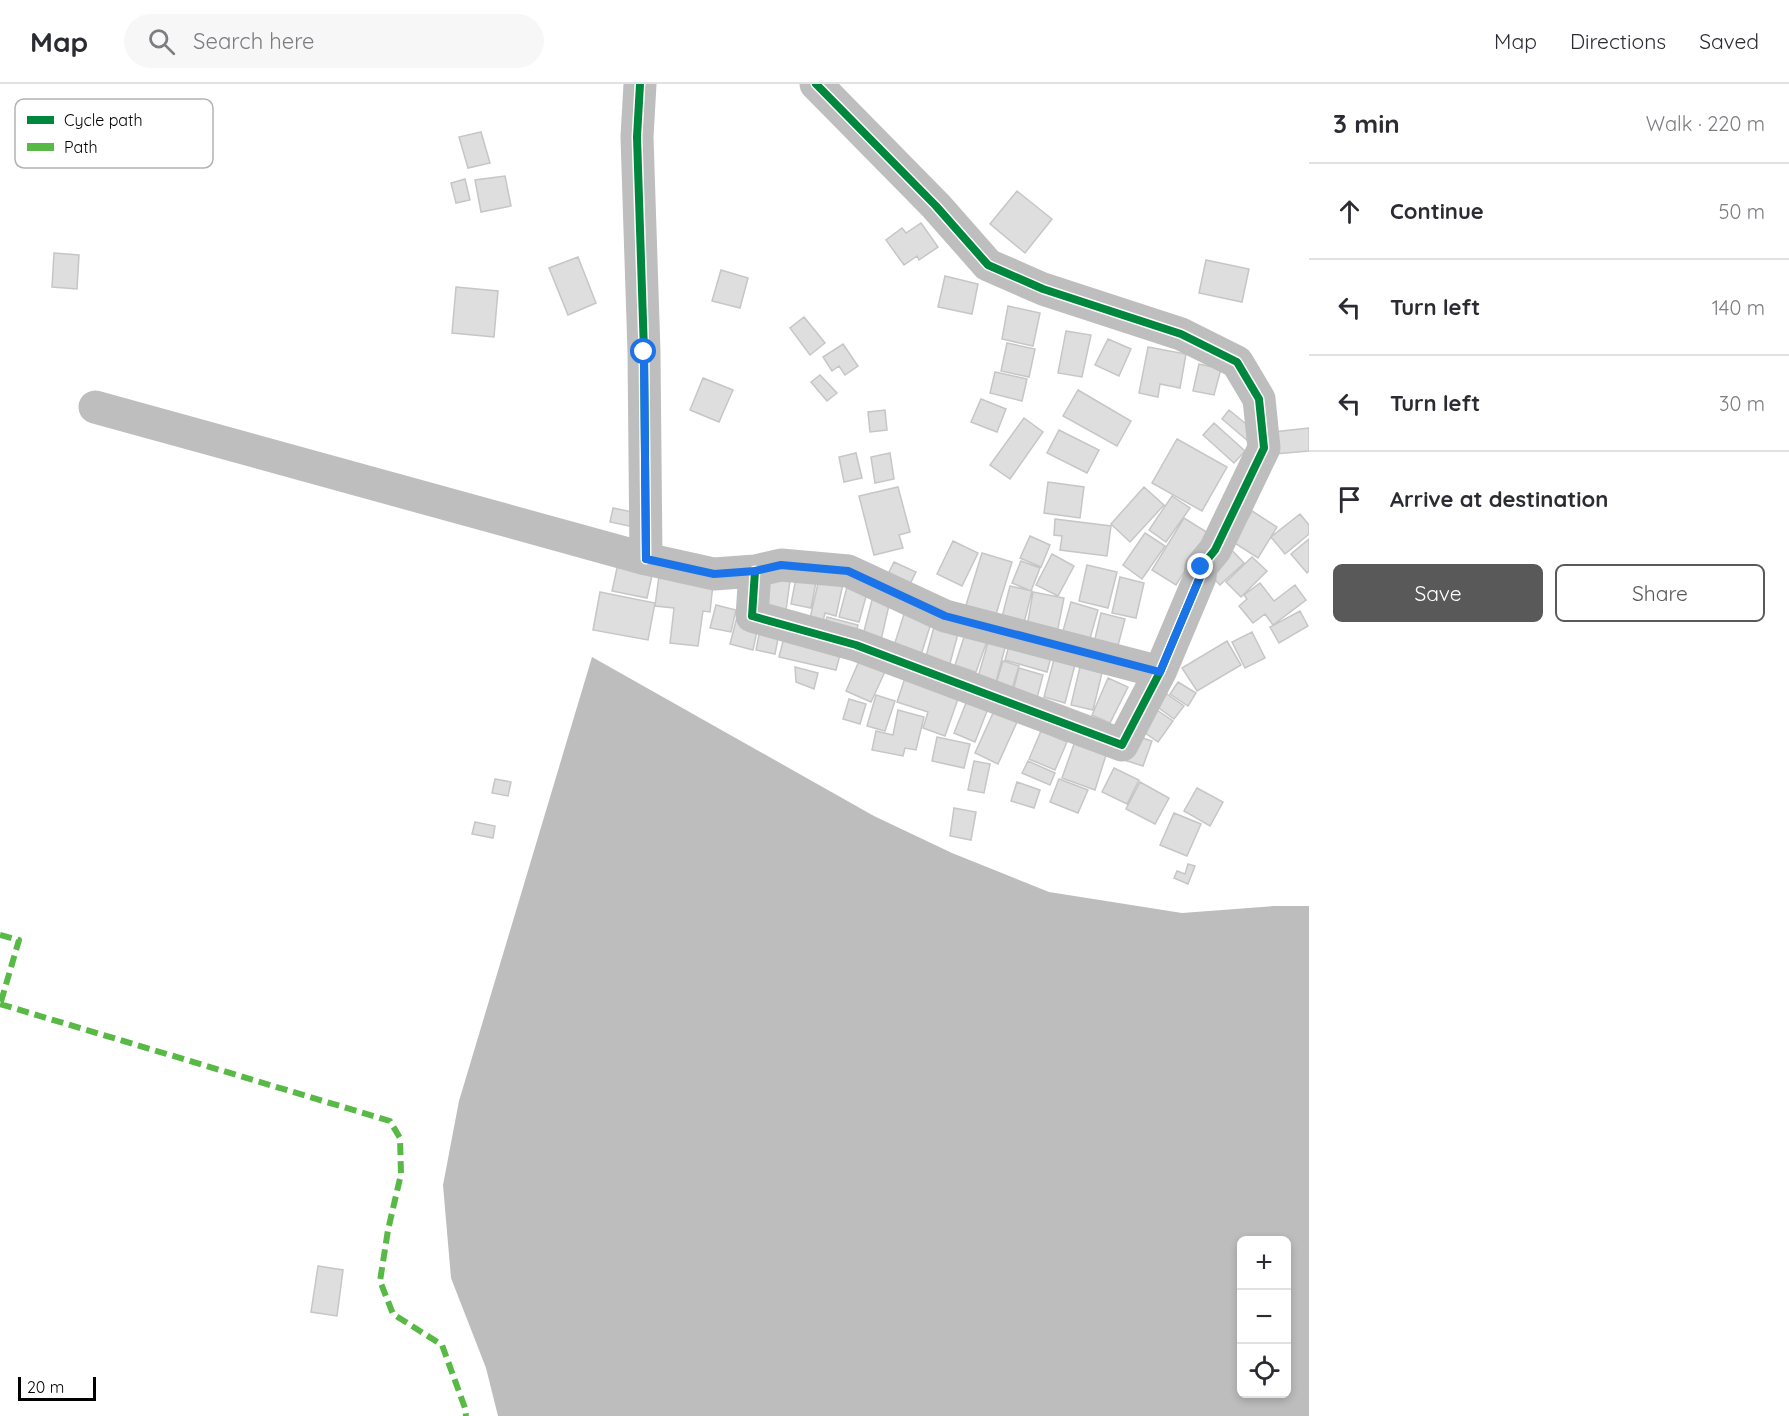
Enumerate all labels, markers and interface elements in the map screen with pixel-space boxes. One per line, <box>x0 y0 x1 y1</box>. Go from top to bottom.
search box <box>124 14 544 68</box>
text: Map <box>30 24 88 59</box>
icon: search <box>145 25 178 58</box>
text: Search here <box>193 27 315 55</box>
text: Map <box>1494 28 1537 54</box>
text: Directions <box>1570 28 1666 54</box>
text: Saved <box>1699 28 1759 54</box>
legend <box>15 99 213 168</box>
text: 3 min <box>1333 107 1400 140</box>
text: Cycle path <box>64 110 143 130</box>
text: Walk · 220 m <box>1646 111 1765 136</box>
text: Path <box>64 137 98 157</box>
icon: ahead <box>1333 195 1366 228</box>
text: Continue <box>1390 197 1484 225</box>
text: 50 m <box>1719 199 1765 224</box>
icon: left <box>1333 291 1366 324</box>
text: Turn left <box>1390 293 1480 321</box>
text: 140 m <box>1712 295 1765 320</box>
route start <box>630 338 656 364</box>
icon: left <box>1333 387 1366 420</box>
text: Turn left <box>1390 389 1480 417</box>
text: 30 m <box>1719 391 1765 416</box>
icon: arrive <box>1333 483 1366 516</box>
text: Arrive at destination <box>1390 485 1608 513</box>
route end <box>1187 553 1213 579</box>
button: Save <box>1333 564 1543 622</box>
button: Share <box>1555 564 1765 622</box>
map controls <box>1237 1236 1291 1398</box>
button: + <box>1237 1236 1291 1290</box>
button: − <box>1237 1290 1291 1344</box>
button: locate <box>1237 1344 1291 1398</box>
scale bar <box>18 1374 96 1402</box>
text: 20 m <box>27 1377 64 1397</box>

